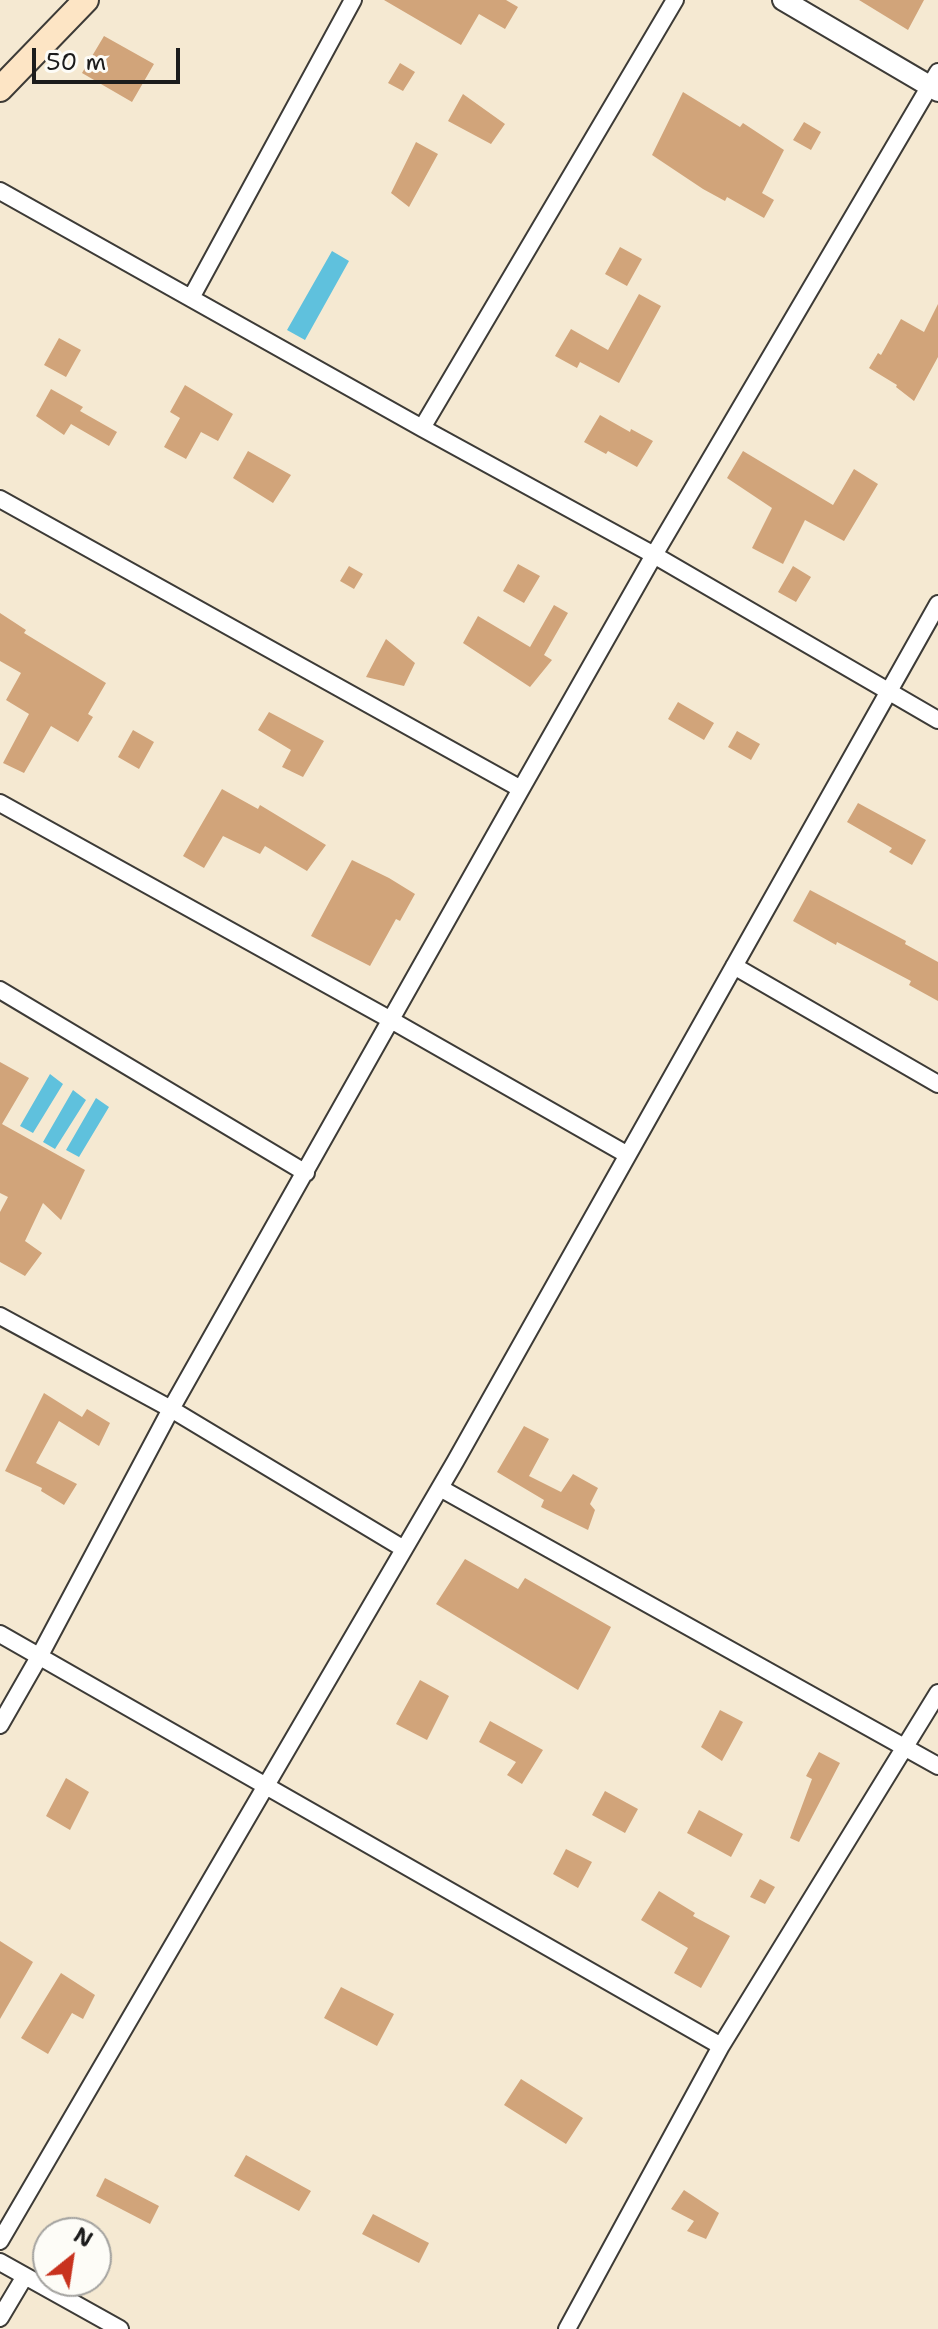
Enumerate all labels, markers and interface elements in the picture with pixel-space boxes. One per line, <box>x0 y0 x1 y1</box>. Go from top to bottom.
scale bar <box>36 32 184 82</box>
text: 50 m <box>46 46 106 78</box>
north arrow <box>32 2217 112 2297</box>
text: N <box>68 2221 98 2254</box>

